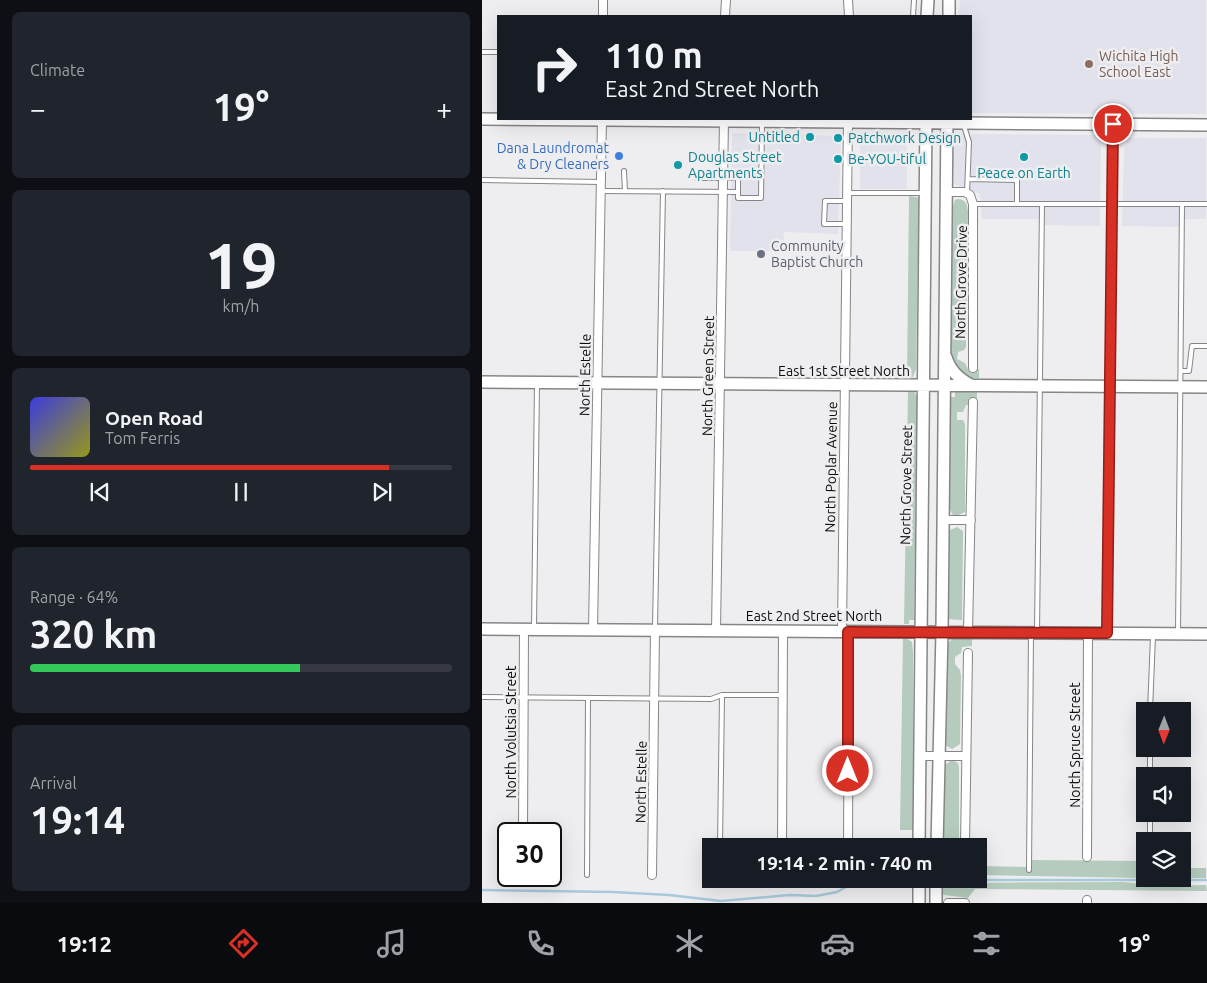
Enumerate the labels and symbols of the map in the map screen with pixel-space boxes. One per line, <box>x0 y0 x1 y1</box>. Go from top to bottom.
place label: Wichita High School East <box>1099 48 1179 80</box>
marker: Wichita High School East <box>1083 58 1095 70</box>
pin <box>1092 103 1134 145</box>
place label: Untitled <box>748 129 800 145</box>
place label: Patchwork Design <box>848 130 961 146</box>
marker: Untitled <box>804 131 816 143</box>
marker: Patchwork Design <box>832 132 844 144</box>
place label: Dana Laundromat & Dry Cleaners <box>497 140 609 172</box>
place label: Douglas Street Apartments <box>688 149 782 181</box>
marker: Dana Laundromat & Dry Cleaners <box>613 150 625 162</box>
place label: Be-YOU-tiful <box>848 151 926 167</box>
marker: Peace on Earth <box>1018 151 1030 163</box>
marker: Be-YOU-tiful <box>832 153 844 165</box>
marker: Douglas Street Apartments <box>672 159 684 171</box>
place label: Peace on Earth <box>977 165 1071 181</box>
street label: North Grove Drive <box>952 225 970 339</box>
place label: Community Baptist Church <box>771 238 863 270</box>
marker: Community Baptist Church <box>755 248 767 260</box>
street label: North Green Street <box>699 315 717 436</box>
street label: North Estelle <box>576 334 594 416</box>
street label: East 1st Street North <box>778 363 910 379</box>
street label: North Poplar Avenue <box>822 401 840 533</box>
street label: North Grove Street <box>897 424 915 545</box>
street label: East 2nd Street North <box>746 608 882 624</box>
street label: North Volutsia Street <box>503 665 519 798</box>
street label: North Spruce Street <box>1067 682 1083 808</box>
north arrow <box>1136 702 1191 758</box>
street label: North Estelle <box>632 741 650 823</box>
position arrow <box>821 744 873 796</box>
speed limit sign: 30 <box>497 822 562 887</box>

